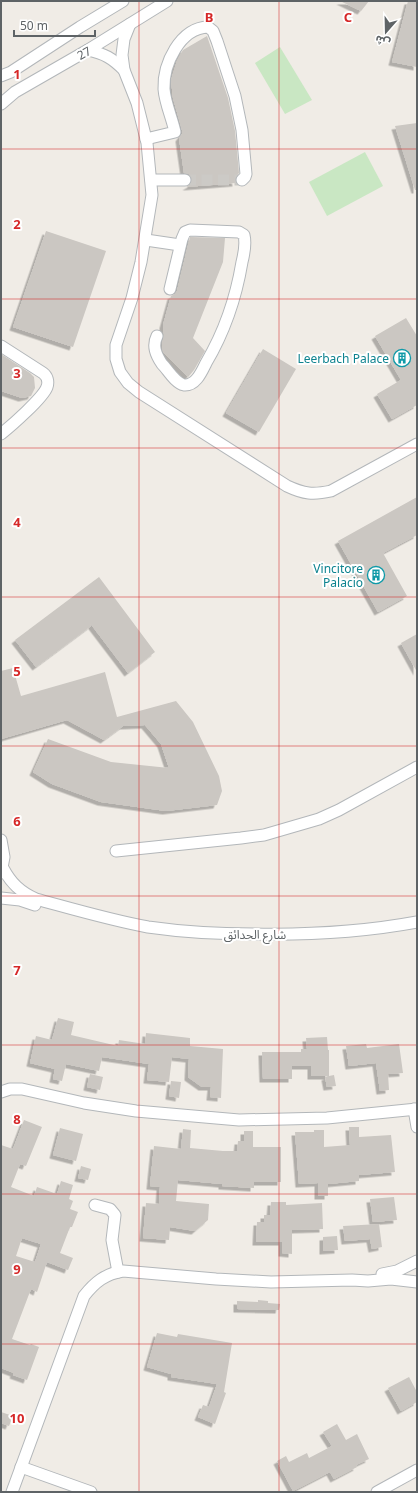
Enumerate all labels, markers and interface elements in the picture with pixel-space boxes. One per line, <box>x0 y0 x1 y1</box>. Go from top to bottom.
text: B <box>205 8 213 26</box>
text: C <box>344 8 352 26</box>
scale bar <box>14 12 95 38</box>
north arrow <box>366 12 406 52</box>
text: 50 m <box>20 17 48 34</box>
text: ش <box>373 32 392 51</box>
street label: 27 <box>74 42 94 64</box>
text: 1 <box>13 65 21 83</box>
text: 2 <box>13 215 21 233</box>
building icon: Leerbach Palace <box>392 348 412 368</box>
place label: Leerbach Palace <box>297 350 389 367</box>
text: 3 <box>13 364 21 382</box>
text: 4 <box>13 513 21 531</box>
place label: Vincitore Palacio <box>313 560 363 591</box>
building icon: Vincitore Palacio <box>366 565 386 585</box>
text: 5 <box>13 662 21 680</box>
text: 6 <box>13 812 21 830</box>
street label: شارع الحدائق <box>224 926 286 944</box>
text: 7 <box>13 961 21 979</box>
text: 8 <box>13 1110 21 1128</box>
text: 9 <box>13 1260 21 1278</box>
text: 10 <box>10 1409 24 1427</box>

